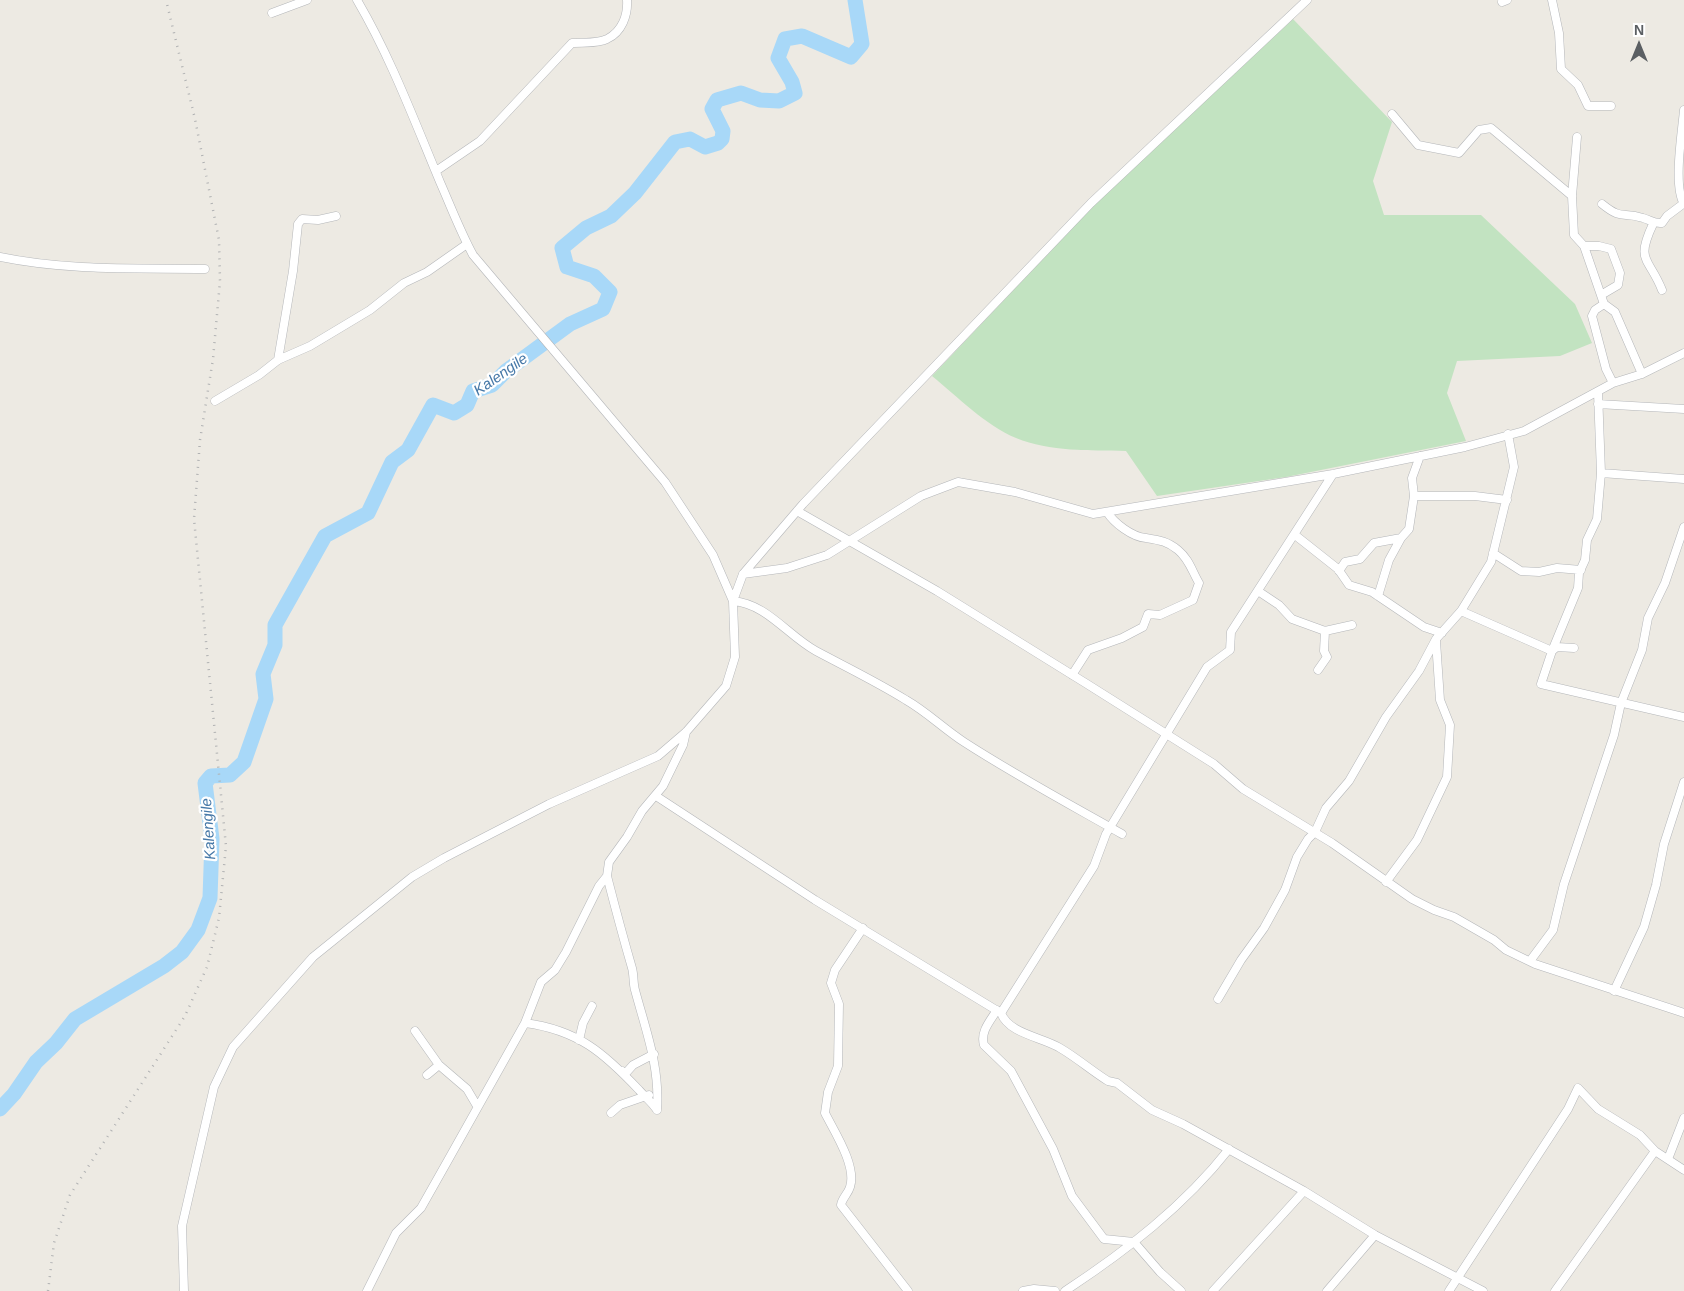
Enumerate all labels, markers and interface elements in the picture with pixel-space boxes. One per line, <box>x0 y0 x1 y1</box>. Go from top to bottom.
north arrow <box>1614 20 1664 70</box>
text: N <box>1634 22 1644 38</box>
water label: Kalengile <box>471 350 531 400</box>
water label: Kalengile <box>198 798 220 860</box>

